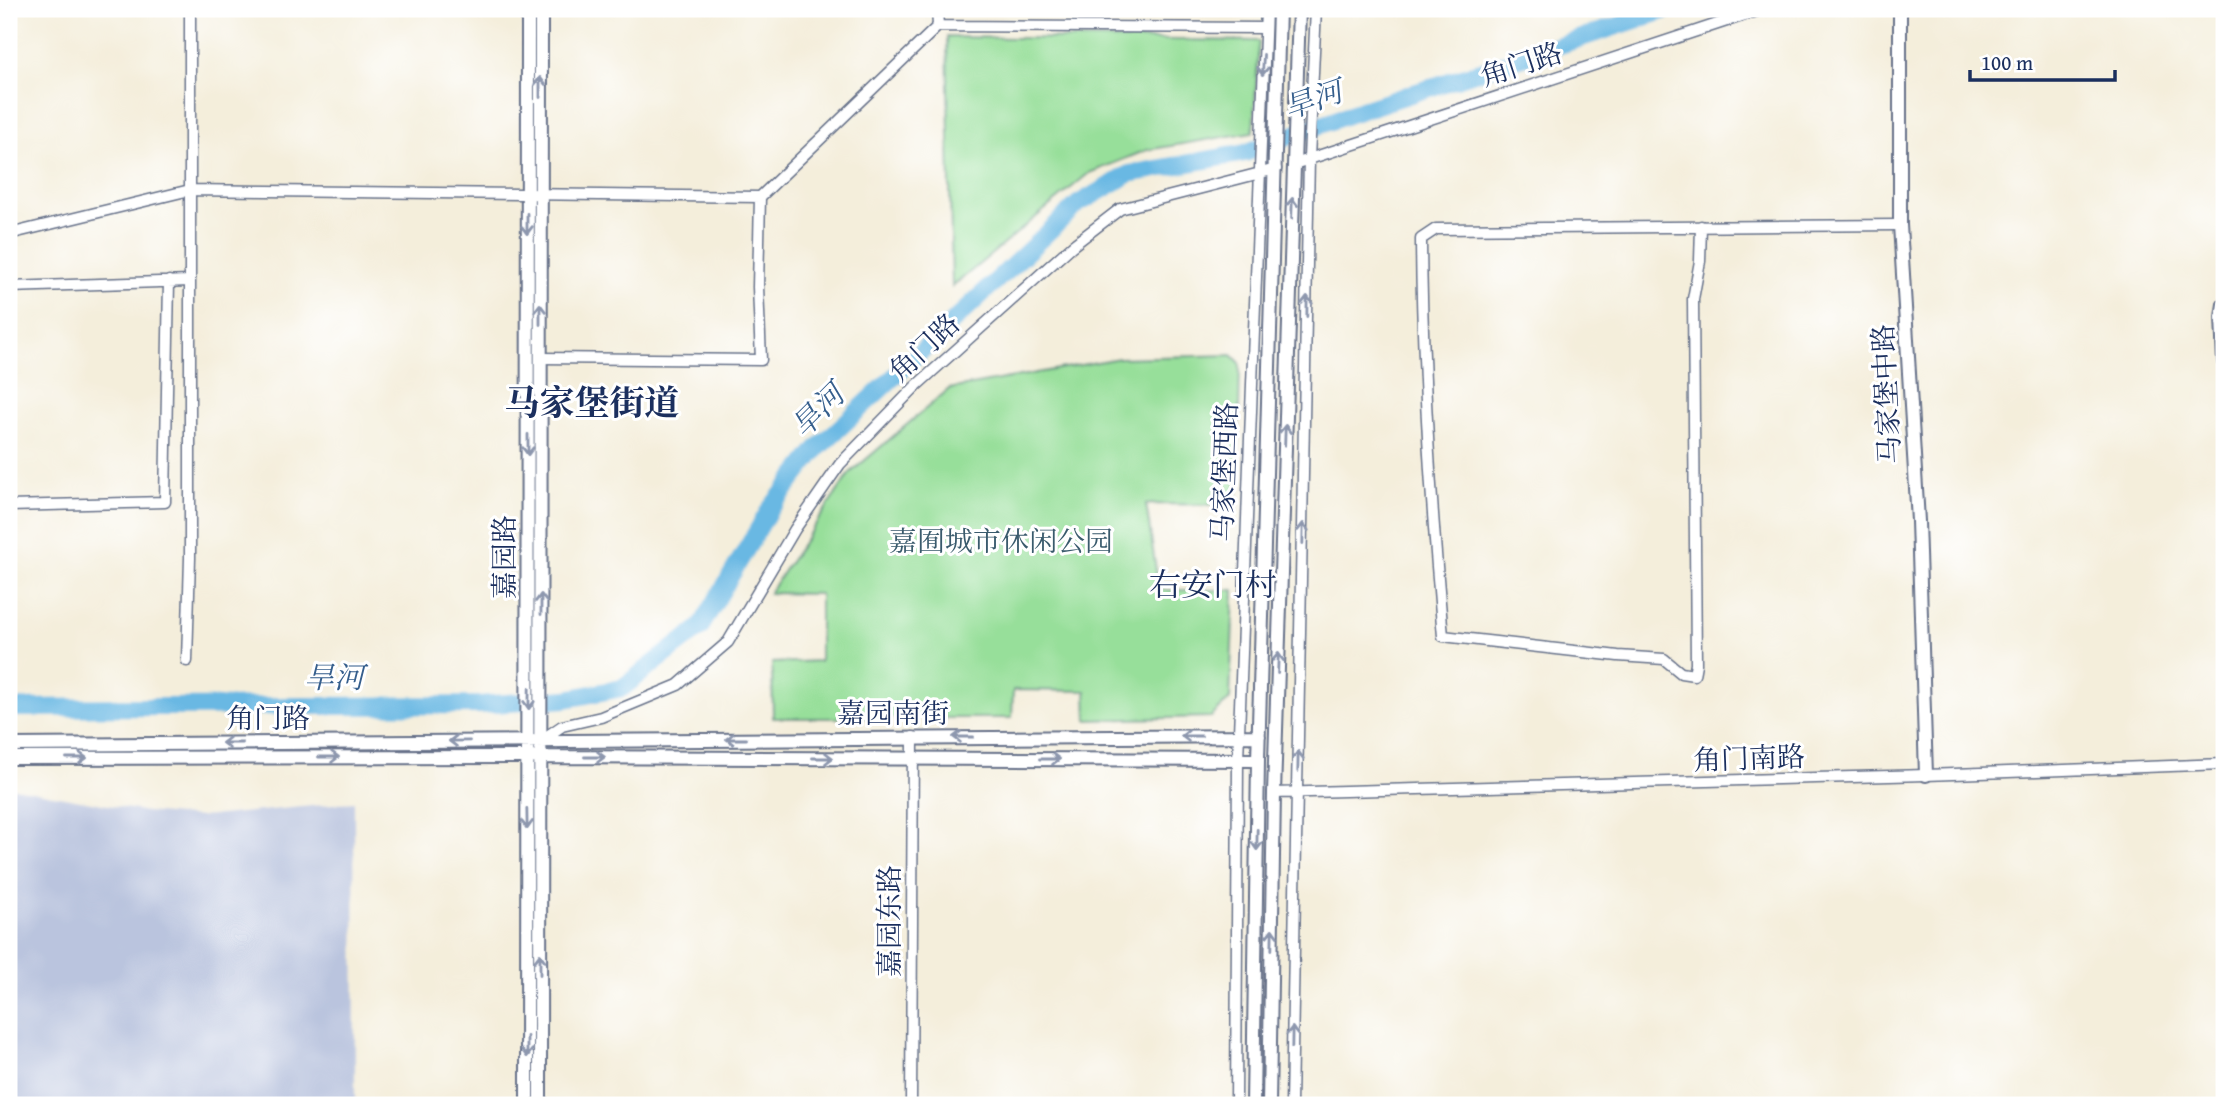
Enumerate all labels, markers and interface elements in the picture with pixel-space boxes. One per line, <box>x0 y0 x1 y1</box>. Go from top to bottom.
street label: 角门路 <box>1475 31 1567 96</box>
scale bar <box>1970 38 2116 82</box>
text: 100 m <box>1981 47 2033 78</box>
one-way arrow <box>1257 53 1270 76</box>
water label: 旱河 <box>1277 67 1353 130</box>
one-way arrow <box>533 75 547 98</box>
one-way arrow <box>1286 197 1299 220</box>
one-way arrow <box>520 212 534 235</box>
one-way arrow <box>1300 294 1314 317</box>
one-way arrow <box>533 303 547 326</box>
street label: 角门路 <box>879 303 968 390</box>
street label: 马家堡中路 <box>1861 323 1910 465</box>
water label: 旱河 <box>781 370 858 447</box>
district label: 马家堡街道 <box>504 377 680 428</box>
street label: 马家堡西路 <box>1201 401 1246 543</box>
one-way arrow <box>1279 424 1292 447</box>
one-way arrow <box>521 433 535 456</box>
street label: 嘉园路 <box>483 515 524 599</box>
park label: 嘉囿城市休闲公园 <box>889 520 1113 561</box>
one-way arrow <box>1296 522 1310 545</box>
district label: 右安门村 <box>1149 561 1277 608</box>
one-way arrow <box>534 592 548 615</box>
one-way arrow <box>1272 651 1285 674</box>
water label: 旱河 <box>304 655 369 699</box>
one-way arrow <box>522 687 536 710</box>
street label: 嘉园南街 <box>837 692 949 733</box>
street label: 角门路 <box>226 697 310 738</box>
one-way arrow <box>1179 729 1202 743</box>
one-way arrow <box>952 730 975 744</box>
one-way arrow <box>724 732 747 746</box>
one-way arrow <box>448 734 471 748</box>
street label: 角门南路 <box>1692 735 1806 780</box>
one-way arrow <box>221 736 244 750</box>
one-way arrow <box>1292 749 1305 772</box>
one-way arrow <box>317 750 340 764</box>
one-way arrow <box>584 750 607 764</box>
one-way arrow <box>65 751 88 765</box>
one-way arrow <box>811 751 834 765</box>
one-way arrow <box>1039 752 1062 766</box>
one-way arrow <box>520 807 533 830</box>
one-way arrow <box>1250 829 1264 852</box>
street label: 嘉园东路 <box>868 865 909 977</box>
one-way arrow <box>1265 928 1279 951</box>
one-way arrow <box>533 952 547 975</box>
one-way arrow <box>1286 1026 1299 1049</box>
one-way arrow <box>520 1035 534 1058</box>

